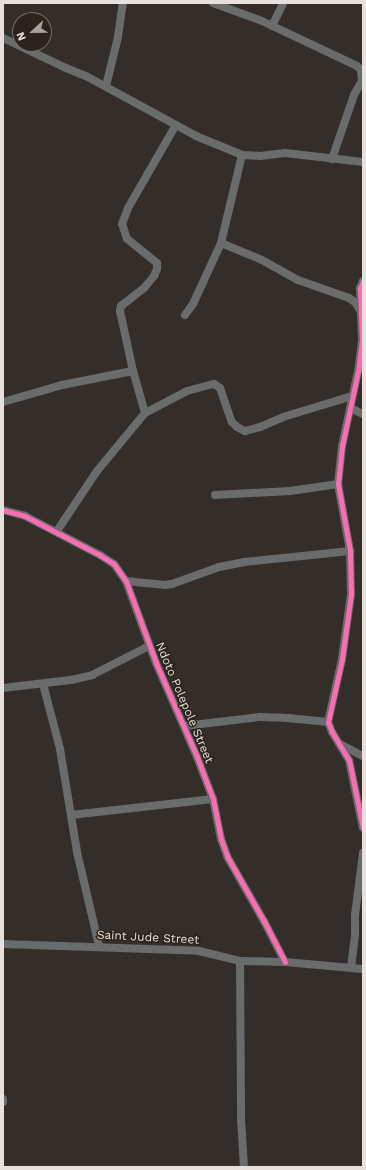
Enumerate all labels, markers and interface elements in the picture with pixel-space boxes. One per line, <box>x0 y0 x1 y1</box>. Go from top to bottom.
north arrow <box>12 12 52 52</box>
text: N <box>14 30 29 43</box>
street label: Ndoto Polepole Street <box>152 640 216 766</box>
street label: Saint Jude Street <box>96 928 200 948</box>

